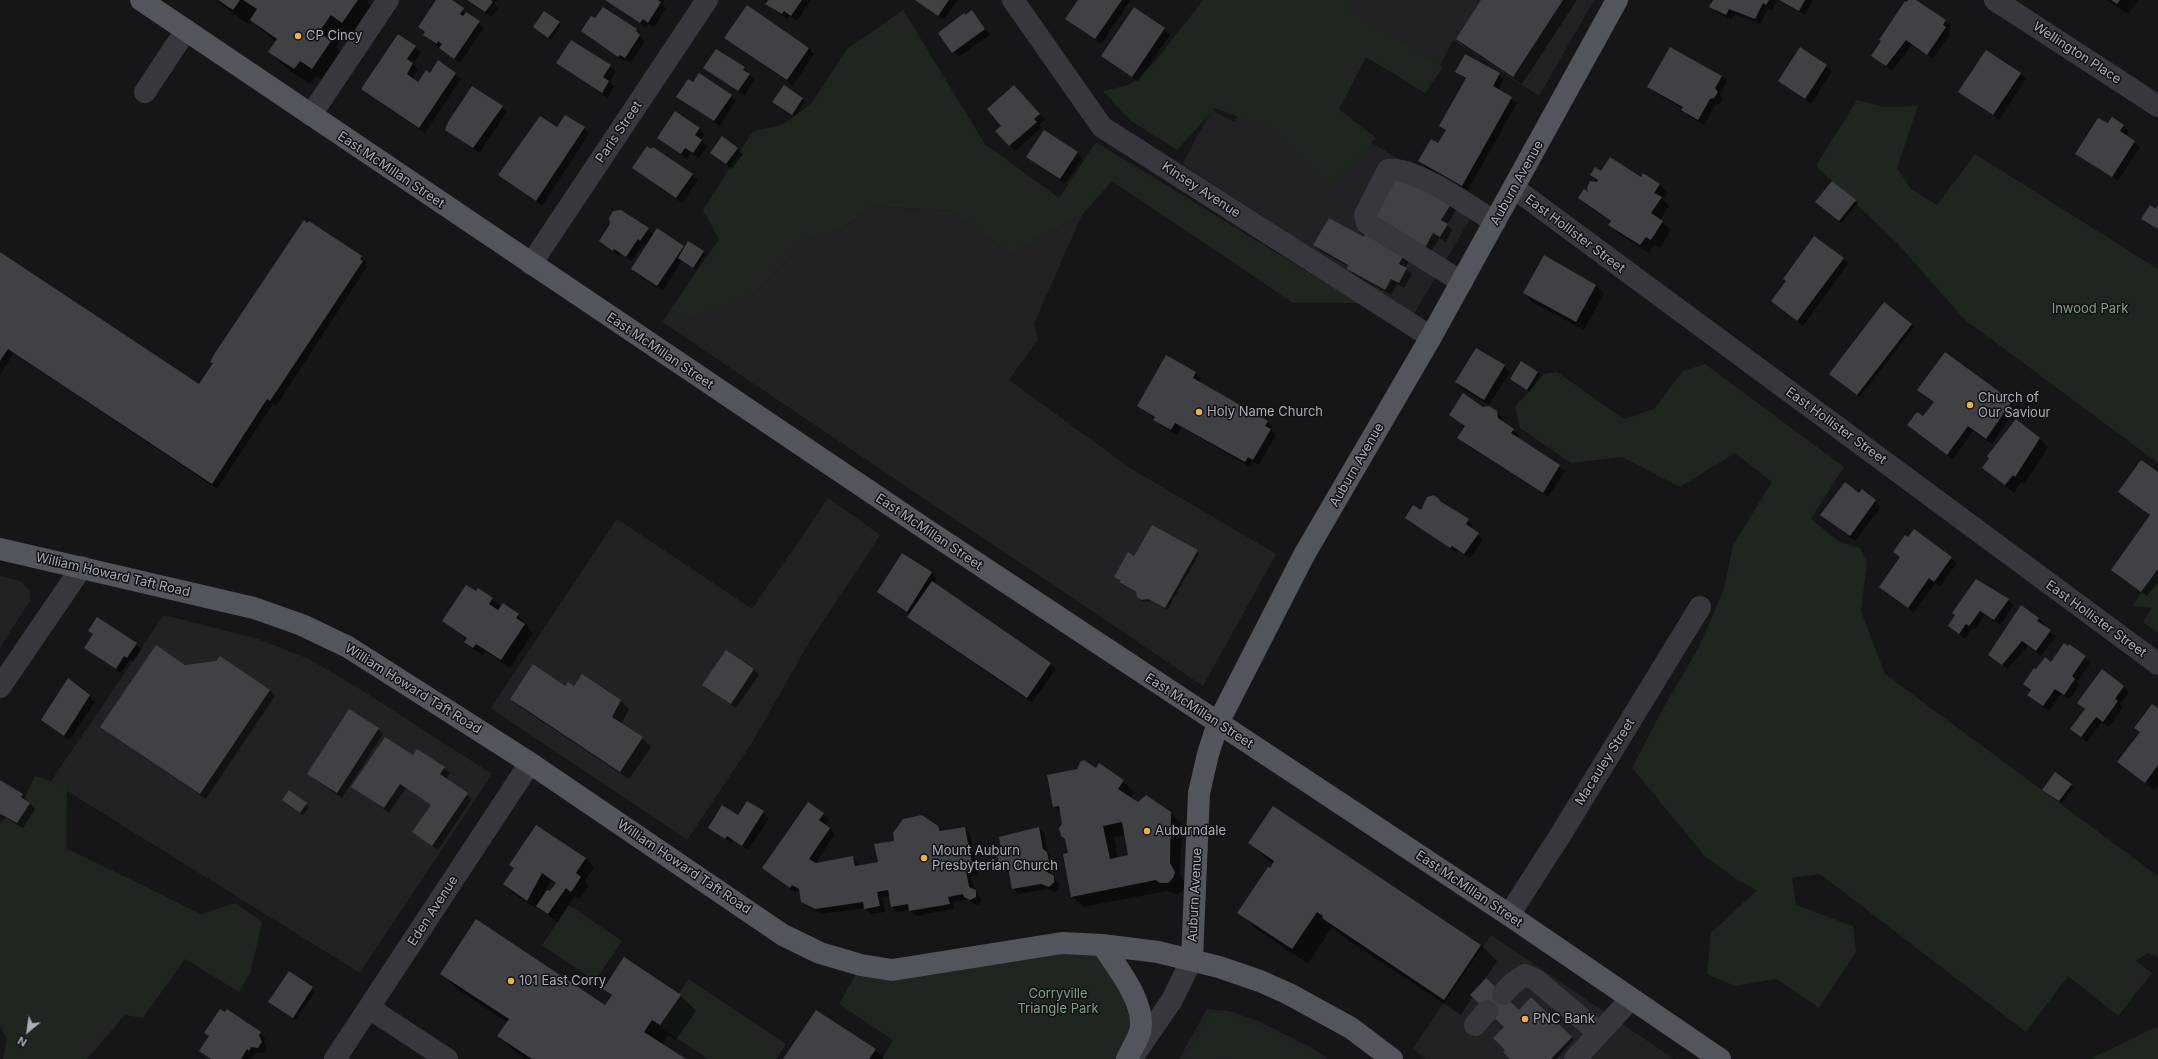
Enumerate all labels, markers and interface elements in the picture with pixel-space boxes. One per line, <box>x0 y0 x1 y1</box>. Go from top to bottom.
street label: Wellington Place <box>2030 19 2124 87</box>
place label: CP Cincy <box>306 28 362 44</box>
marker: CP Cincy <box>293 31 303 41</box>
street label: Paris Street <box>593 98 645 166</box>
street label: East McMillan Street <box>335 128 447 212</box>
street label: Auburn Avenue <box>1487 138 1547 228</box>
street label: Kinsey Avenue <box>1159 159 1243 221</box>
street label: East Hollister Street <box>1522 191 1628 277</box>
park label: Inwood Park <box>2052 301 2128 317</box>
street label: East McMillan Street <box>604 309 716 393</box>
street label: East Hollister Street <box>1783 384 1889 468</box>
place label: Church of Our Saviour <box>1978 390 2050 421</box>
marker: Church of Our Saviour <box>1965 400 1975 410</box>
place label: Holy Name Church <box>1207 404 1323 420</box>
marker: Holy Name Church <box>1194 407 1204 417</box>
street label: Auburn Avenue <box>1327 420 1387 510</box>
street label: East McMillan Street <box>873 490 985 574</box>
street label: William Howard Taft Road <box>34 550 192 600</box>
street label: East Hollister Street <box>2043 577 2149 661</box>
street label: William Howard Taft Road <box>342 641 484 737</box>
street label: East McMillan Street <box>1142 670 1256 752</box>
street label: Macauley Street <box>1572 716 1638 808</box>
street label: William Howard Taft Road <box>614 816 754 918</box>
place label: Auburndale <box>1155 823 1226 839</box>
marker: Auburndale <box>1142 826 1152 836</box>
place label: Mount Auburn Presbyterian Church <box>932 843 1058 874</box>
street label: Auburn Avenue <box>1185 847 1205 943</box>
street label: East McMillan Street <box>1413 847 1525 931</box>
marker: Mount Auburn Presbyterian Church <box>919 853 929 863</box>
street label: Eden Avenue <box>405 873 461 949</box>
place label: 101 East Corry <box>519 973 606 989</box>
marker: 101 East Corry <box>506 976 516 986</box>
park label: Corryville Triangle Park <box>1017 986 1099 1017</box>
north arrow <box>8 1011 48 1051</box>
place label: PNC Bank <box>1533 1011 1595 1027</box>
marker: PNC Bank <box>1520 1014 1530 1024</box>
text: N <box>15 1033 29 1050</box>

